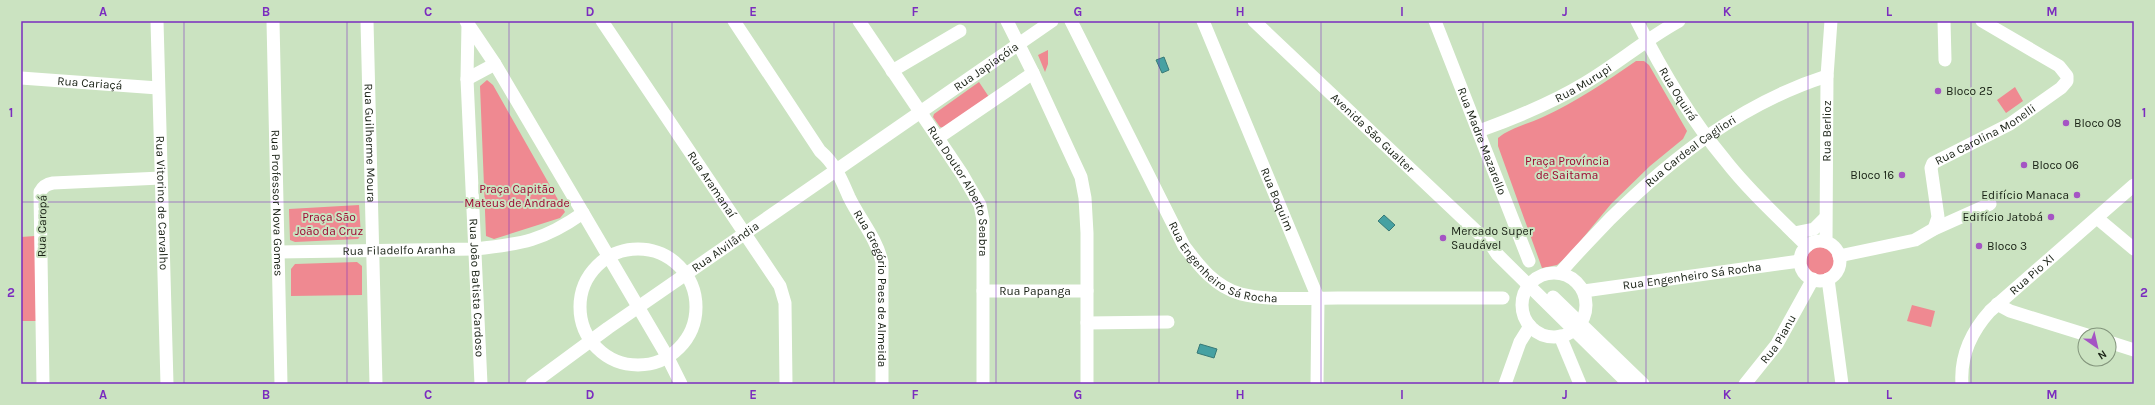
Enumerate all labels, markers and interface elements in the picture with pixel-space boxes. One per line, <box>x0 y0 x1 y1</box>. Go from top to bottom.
text: A <box>99 4 107 19</box>
text: B <box>262 4 270 19</box>
text: C <box>424 4 432 19</box>
text: D <box>586 4 595 19</box>
text: E <box>749 4 757 19</box>
text: F <box>911 4 919 19</box>
text: G <box>1074 4 1082 19</box>
text: H <box>1235 4 1245 19</box>
text: I <box>1400 4 1404 19</box>
text: J <box>1562 4 1568 19</box>
text: K <box>1723 4 1732 19</box>
text: L <box>1886 4 1893 19</box>
text: M <box>2046 4 2058 19</box>
street label: Rua Japiaçóia <box>951 39 1021 94</box>
street label: Rua Murupi <box>1553 61 1614 105</box>
street label: Rua Oquirá <box>1656 65 1700 124</box>
street label: Rua Cariaçá <box>57 74 123 92</box>
street label: Rua Guilherme Moura <box>362 83 378 203</box>
place label: Bloco 25 <box>1946 84 1993 98</box>
street label: Rua Madre Mazarello <box>1455 85 1509 197</box>
marker: Bloco 25 <box>1933 86 1943 96</box>
street label: Avenida São Gualter <box>1328 90 1418 176</box>
street label: Rua Berlioz <box>1819 100 1834 162</box>
street label: Rua Carolina Monelli <box>1932 101 2038 168</box>
text: 1 <box>9 105 13 120</box>
text: 1 <box>2142 105 2146 120</box>
street label: Rua Cardeal Cagliori <box>1642 112 1739 190</box>
place label: Bloco 08 <box>2074 116 2121 130</box>
marker: Bloco 08 <box>2061 118 2071 128</box>
street label: Rua Doutor Alberto Seabra <box>925 123 990 256</box>
street label: Rua Professor Nova Gomes <box>268 129 286 276</box>
street label: Rua Vitorino de Carvalho <box>153 136 171 270</box>
street label: Rua Aramanaí <box>684 149 739 221</box>
park label: Praça Província de Saitama <box>1525 154 1609 182</box>
place label: Bloco 06 <box>2032 158 2079 172</box>
marker: Bloco 06 <box>2019 160 2029 170</box>
street label: Rua Boquim <box>1258 166 1296 233</box>
place label: Bloco 16 <box>1850 168 1894 182</box>
marker: Bloco 16 <box>1897 170 1907 180</box>
park label: Praça Capitão Mateus de Andrade <box>464 182 570 210</box>
place label: Edifício Manaca <box>1981 188 2069 202</box>
marker: Edifício Manaca <box>2072 190 2082 200</box>
street label: Rua Caropá <box>34 195 50 257</box>
street label: Rua Gregório Paes de Almeida <box>851 207 889 367</box>
park label: Praça São João da Cruz <box>295 210 364 238</box>
place label: Edifício Jatobá <box>1962 210 2043 224</box>
marker: Edifício Jatobá <box>2046 212 2056 222</box>
street label: Rua João Batista Cardoso <box>466 218 487 357</box>
street label: Rua Alvilândia <box>689 219 762 275</box>
street label: Rua Engenheiro Sá Rocha <box>1166 219 1278 305</box>
place label: Mercado Super Saudável <box>1451 224 1534 252</box>
marker: Mercado Super Saudável <box>1438 233 1448 243</box>
place label: Bloco 3 <box>1987 239 2027 253</box>
marker: Bloco 3 <box>1974 241 1984 251</box>
street label: Rua Filadelfo Aranha <box>342 242 456 258</box>
street label: Rua Pio XI <box>2007 251 2057 298</box>
street label: Rua Engenheiro Sá Rocha <box>1622 259 1762 293</box>
street label: Rua Papanga <box>999 284 1071 298</box>
text: 2 <box>7 285 15 300</box>
text: 2 <box>2140 285 2148 300</box>
street label: Rua Pianu <box>1757 312 1799 366</box>
north arrow <box>2077 327 2117 367</box>
text: N <box>2095 347 2109 362</box>
text: A <box>99 387 107 402</box>
text: B <box>262 387 270 402</box>
text: C <box>424 387 432 402</box>
text: D <box>586 387 595 402</box>
text: E <box>749 387 757 402</box>
text: F <box>911 387 919 402</box>
text: G <box>1074 387 1082 402</box>
text: H <box>1235 387 1245 402</box>
text: I <box>1400 387 1404 402</box>
text: J <box>1562 387 1568 402</box>
text: K <box>1723 387 1732 402</box>
text: L <box>1886 387 1893 402</box>
text: M <box>2046 387 2058 402</box>

